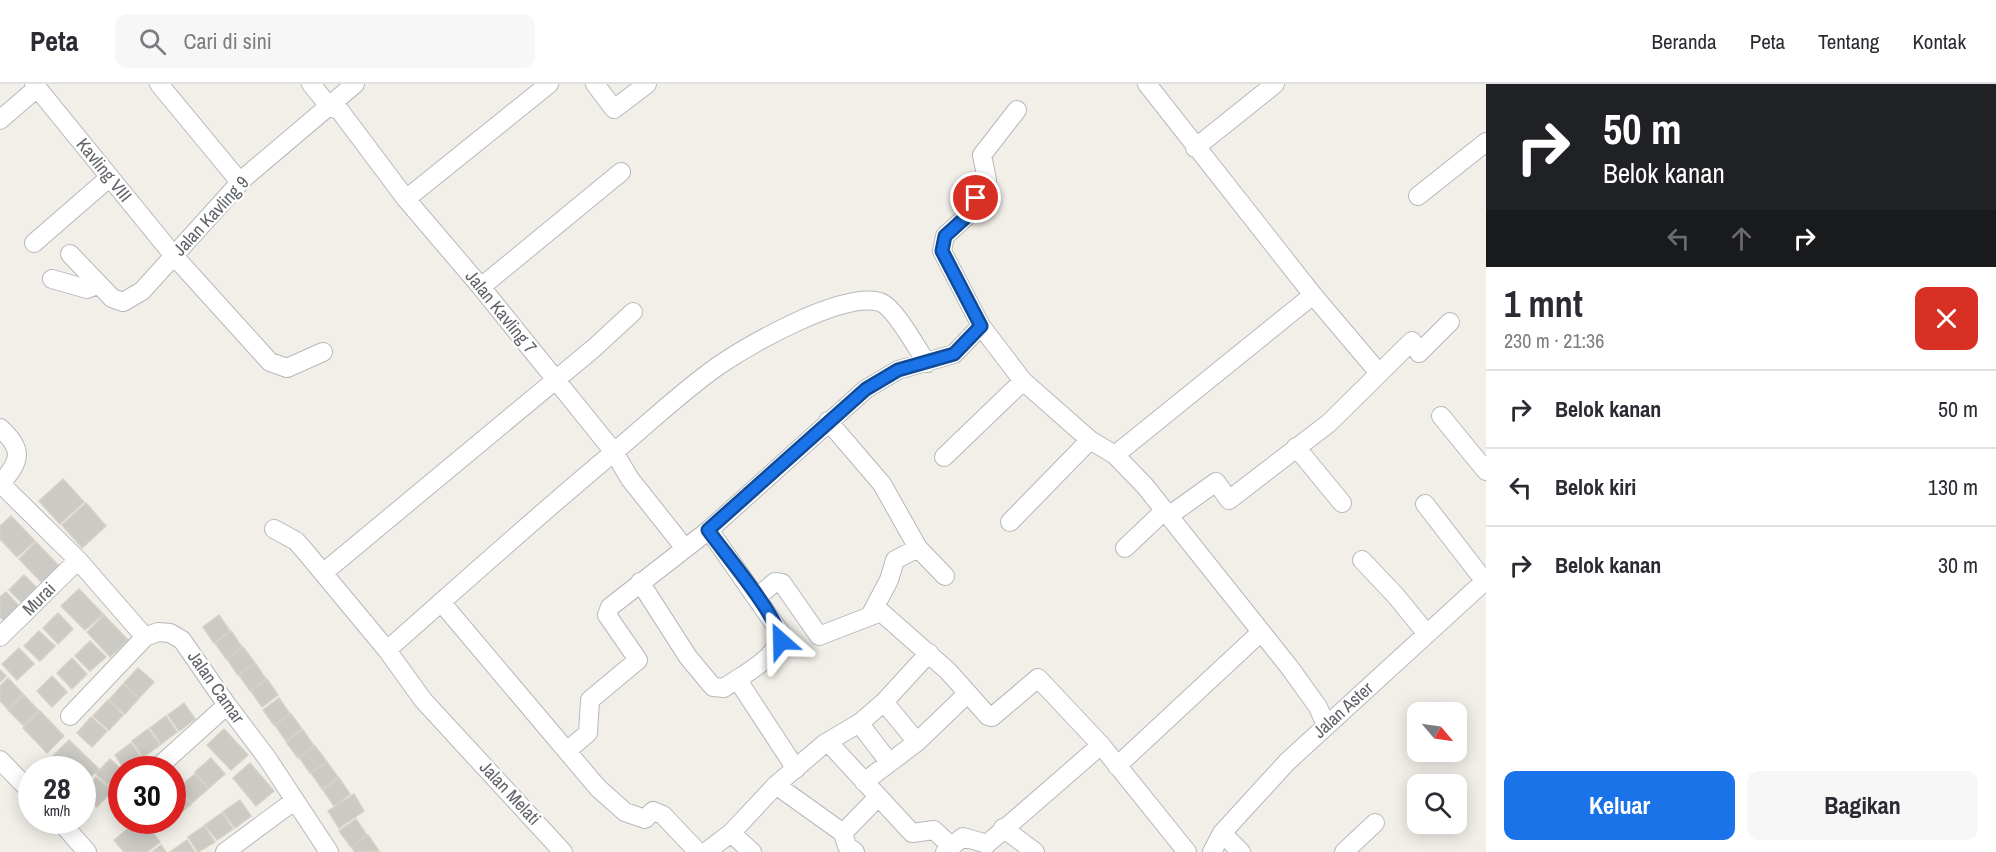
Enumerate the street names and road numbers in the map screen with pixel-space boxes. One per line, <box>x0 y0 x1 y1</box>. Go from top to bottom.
street label: Kavling VIII <box>71 132 138 207</box>
street label: Jalan Kavling 9 <box>167 170 254 261</box>
street label: Jalan Kavling 7 <box>460 265 543 359</box>
street label: Murai <box>16 576 61 621</box>
street label: Jalan Camar <box>182 645 251 728</box>
street label: Jalan Aster <box>1307 676 1378 743</box>
street label: Jalan Melati <box>474 755 547 830</box>

